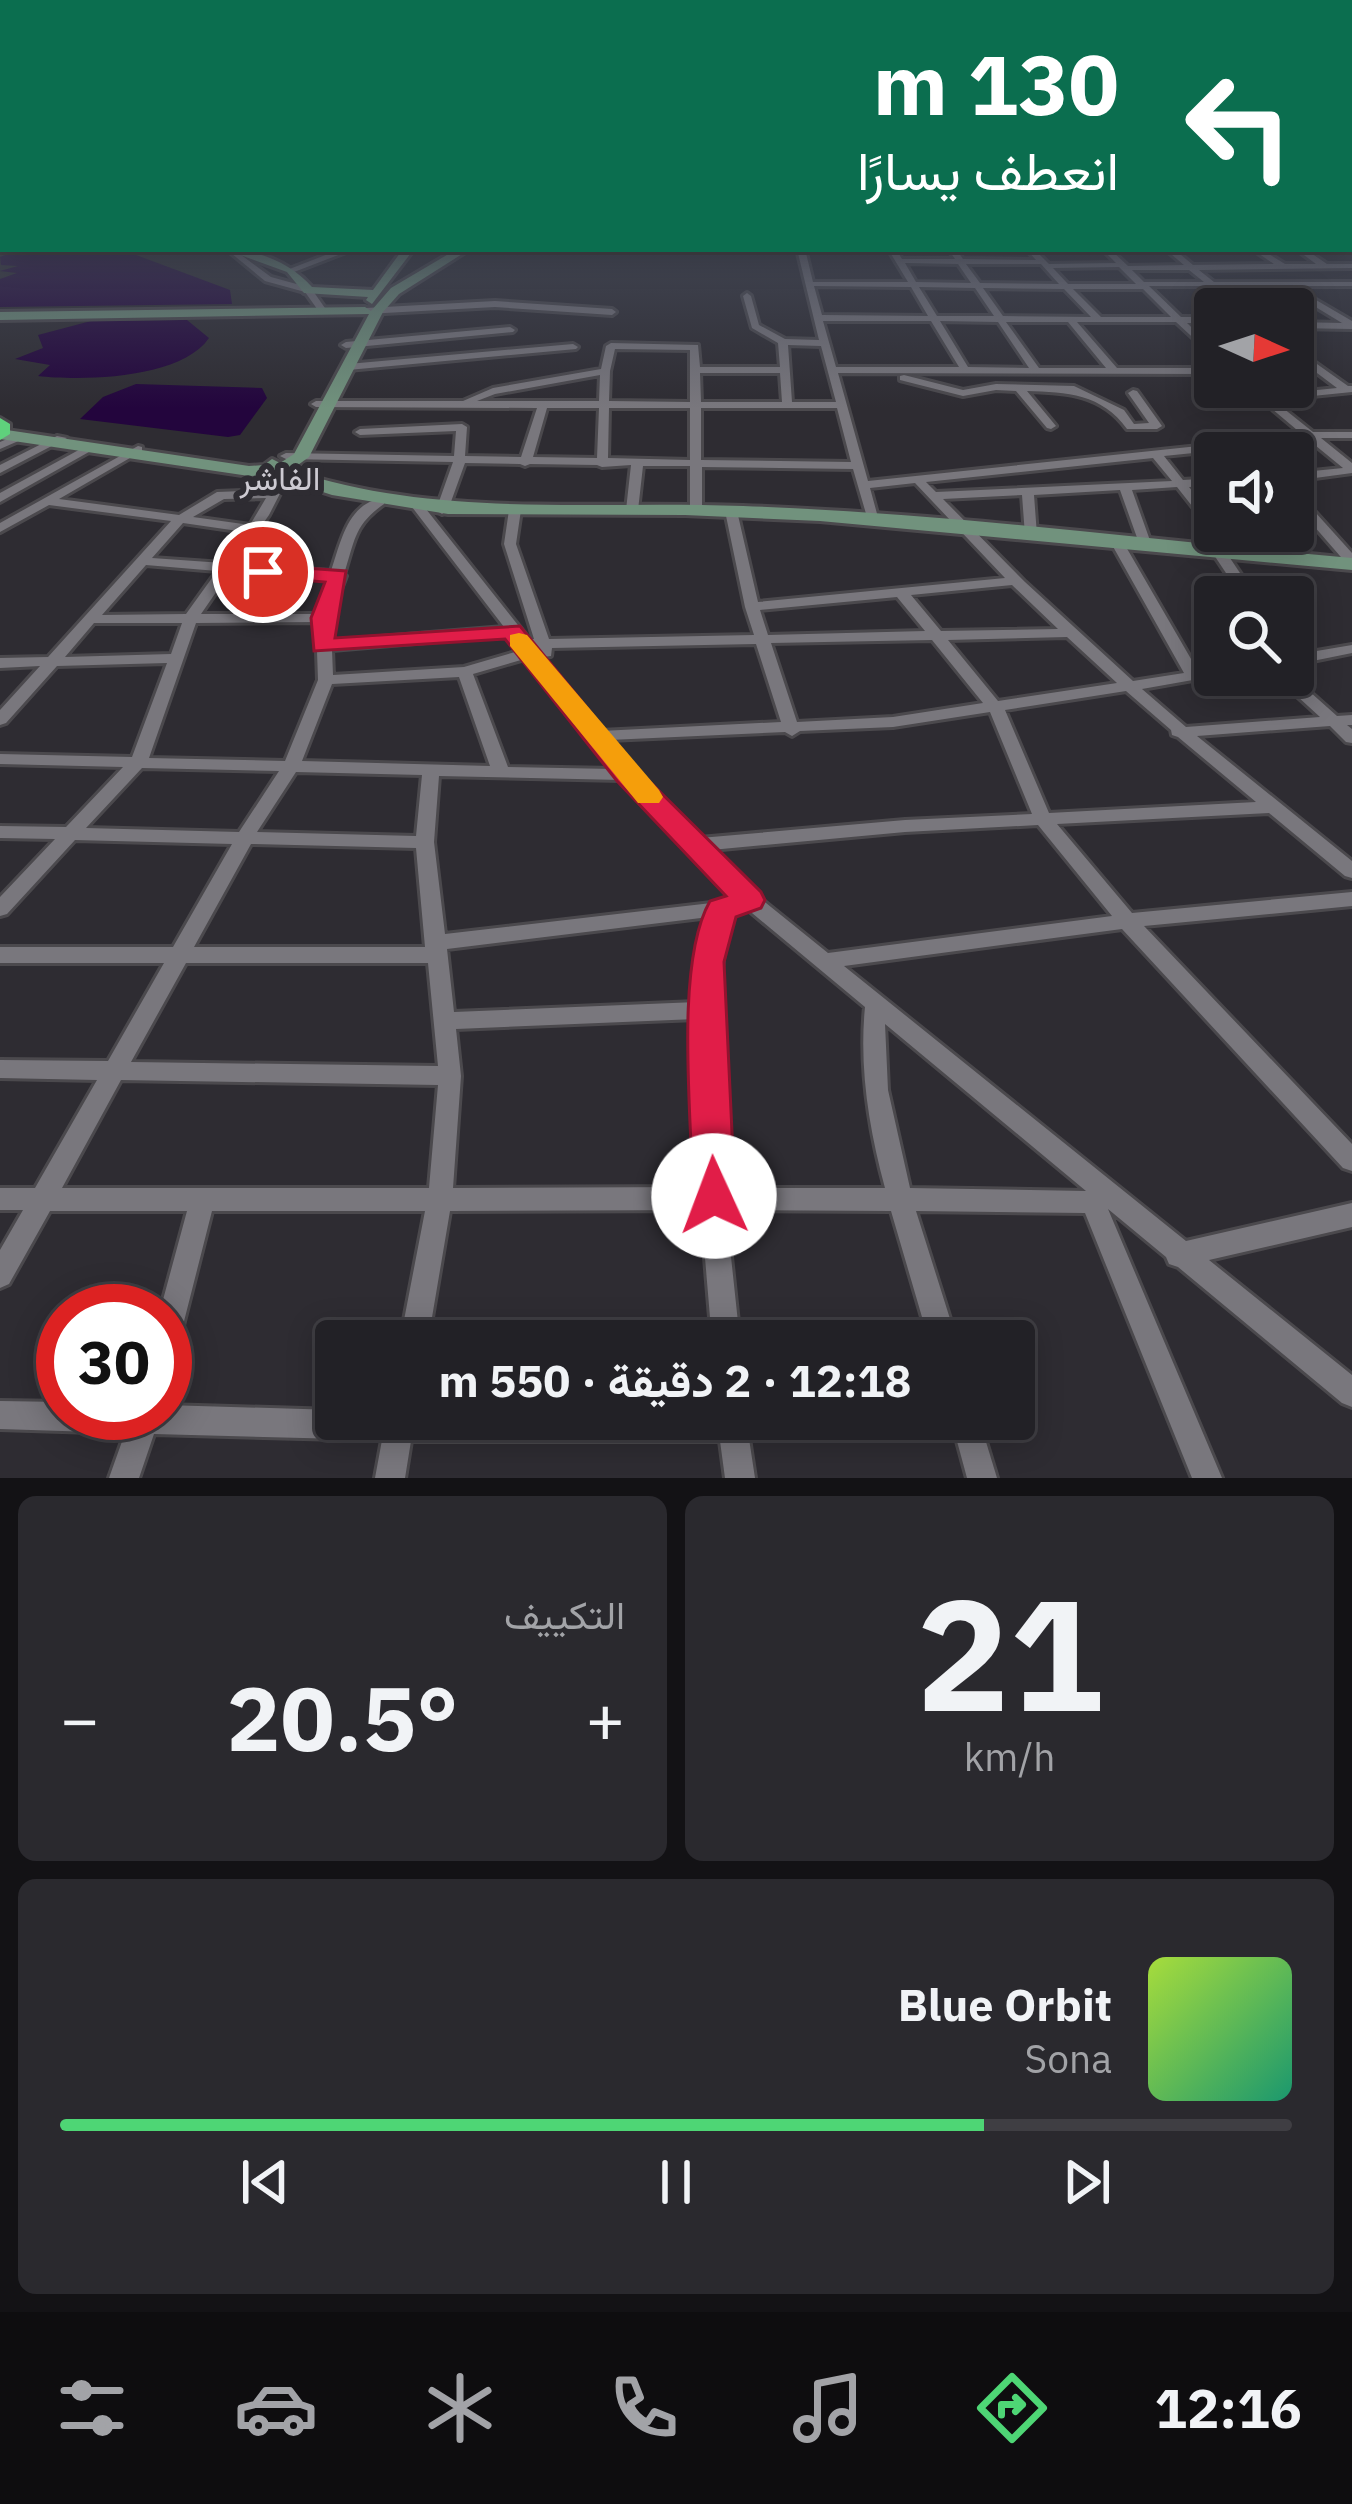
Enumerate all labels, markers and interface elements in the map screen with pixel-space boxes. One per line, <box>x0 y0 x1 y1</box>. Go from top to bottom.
text: 130 m <box>873 29 1119 138</box>
icon: left <box>1161 48 1317 204</box>
text: انعطف يسارًا <box>857 135 1119 205</box>
north arrow <box>1194 288 1314 408</box>
map controls <box>1194 288 1314 696</box>
button: sound <box>1194 432 1314 552</box>
district label: الفاشر <box>239 456 321 499</box>
pin <box>212 521 314 623</box>
icon: arrive <box>230 539 296 605</box>
button: search <box>1194 576 1314 696</box>
position arrow <box>651 1133 777 1259</box>
speed limit sign: 30 <box>36 1284 192 1440</box>
text: 12:18 · 2 دقيقة · 550 m <box>438 1351 912 1409</box>
text: 21 <box>916 1551 1103 1754</box>
text: التكييف <box>504 1589 625 1640</box>
text: 20.5° <box>226 1659 459 1776</box>
text: − <box>60 1675 100 1761</box>
text: + <box>585 1675 625 1761</box>
text: km/h <box>964 1731 1055 1782</box>
text: Blue Orbit <box>898 1975 1112 2033</box>
text: Sona <box>1025 2033 1112 2084</box>
icon: previous <box>232 2149 298 2215</box>
icon: pause <box>643 2149 709 2215</box>
icon: next <box>1054 2149 1120 2215</box>
icon: filters <box>50 2366 134 2450</box>
icon: car <box>234 2366 318 2450</box>
icon: climate <box>418 2366 502 2450</box>
icon: phone <box>602 2366 686 2450</box>
icon: music <box>786 2366 870 2450</box>
icon: directions <box>970 2366 1054 2450</box>
text: 12:16 <box>1155 2373 1302 2443</box>

